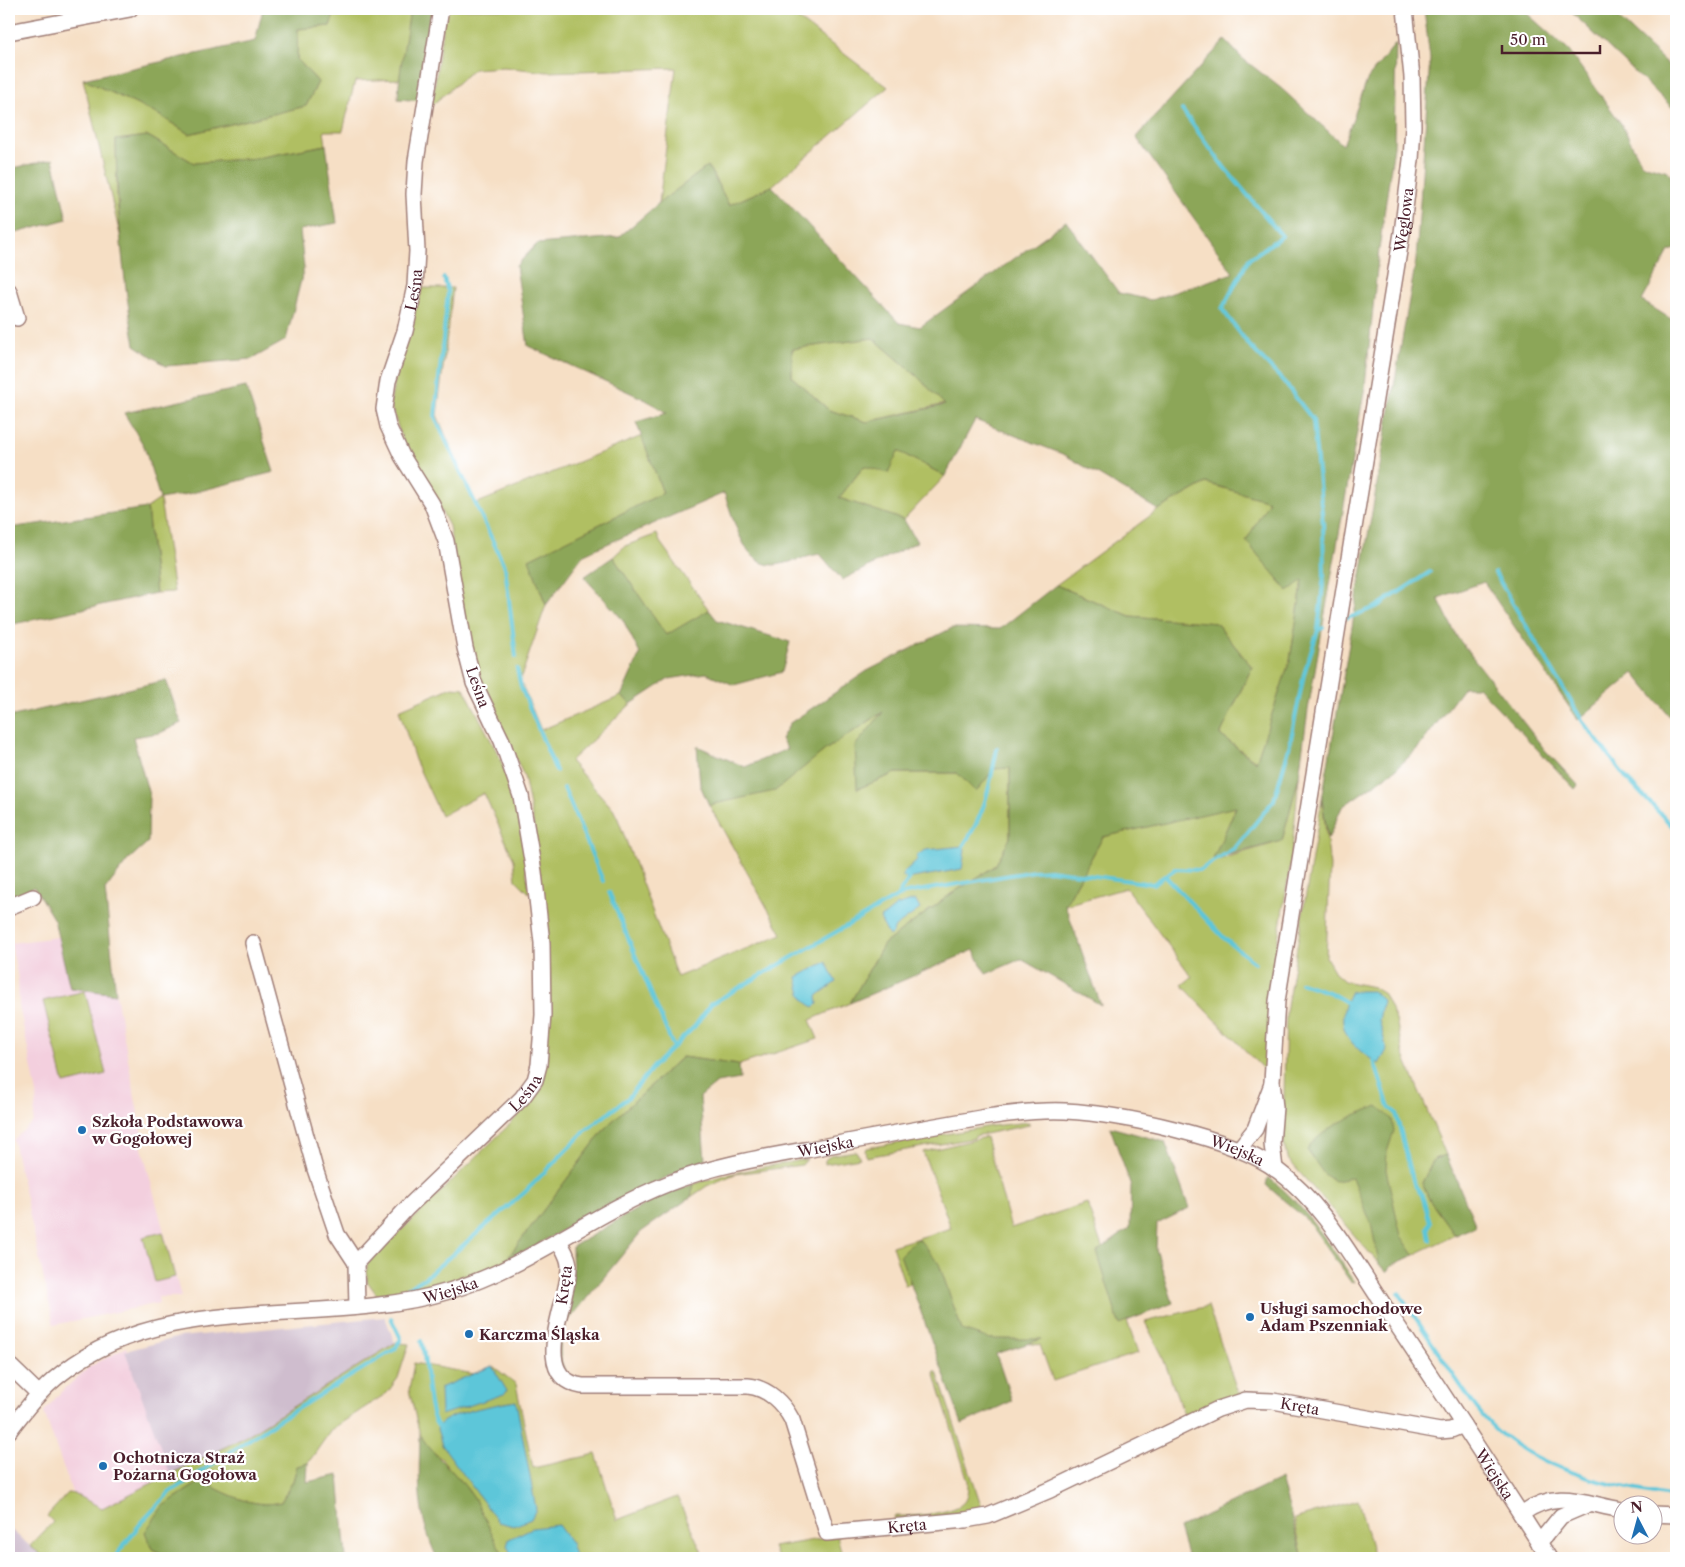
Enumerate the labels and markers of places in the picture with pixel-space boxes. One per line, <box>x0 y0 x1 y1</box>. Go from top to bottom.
place label: Szkoła Podstawowa w Gogołowej <box>91 1112 243 1148</box>
marker: Szkoła Podstawowa w Gogołowej <box>76 1124 88 1136</box>
place label: Usługi samochodowe Adam Pszenniak <box>1259 1299 1422 1335</box>
marker: Usługi samochodowe Adam Pszenniak <box>1244 1311 1256 1323</box>
place label: Karczma Śląska <box>479 1325 600 1344</box>
marker: Karczma Śląska <box>463 1328 475 1340</box>
place label: Ochotnicza Straż Pożarna Gogołowa <box>113 1448 257 1484</box>
marker: Ochotnicza Straż Pożarna Gogołowa <box>97 1460 109 1472</box>

